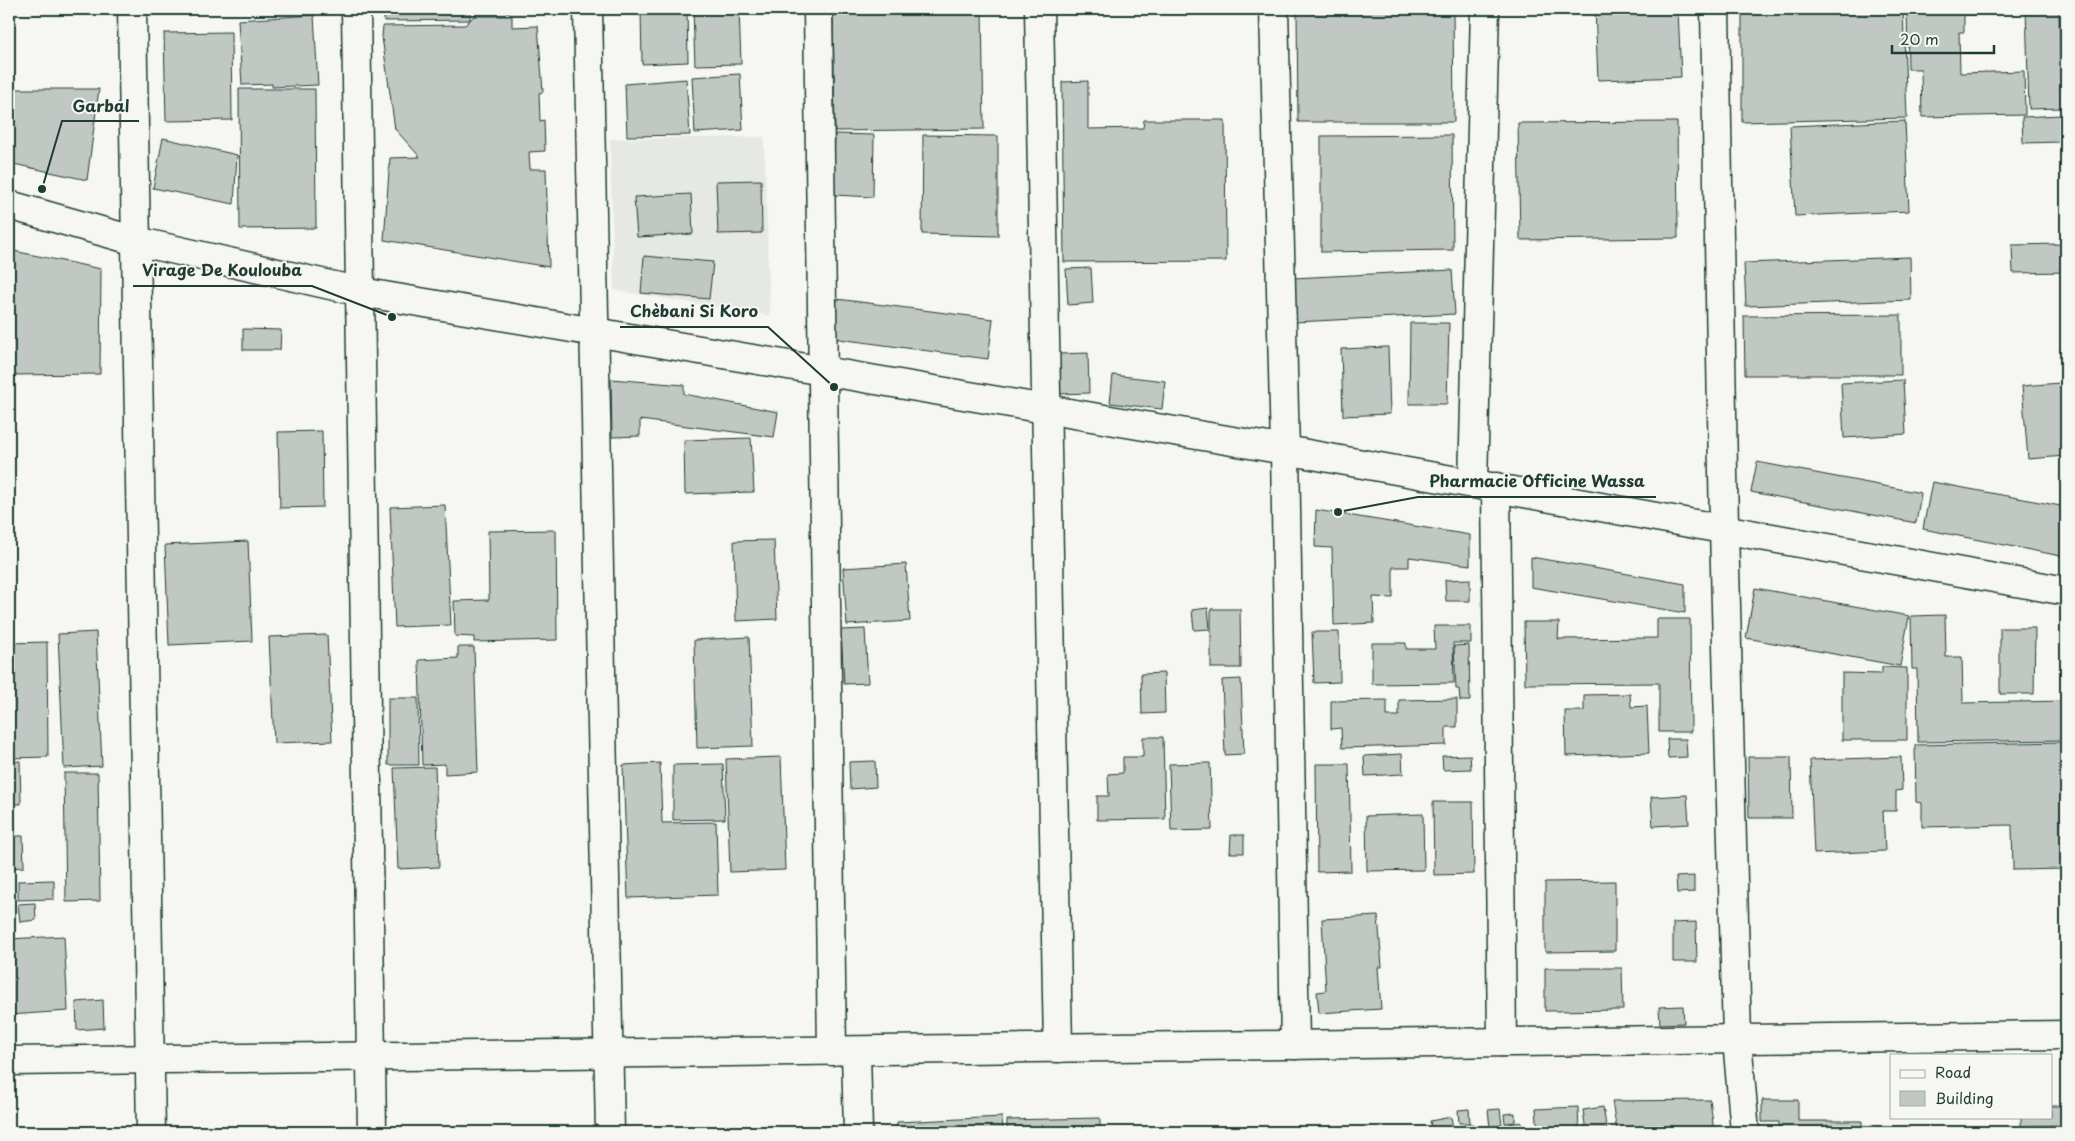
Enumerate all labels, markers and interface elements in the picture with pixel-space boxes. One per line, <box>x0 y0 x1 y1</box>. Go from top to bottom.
scale bar <box>1892 22 1995 54</box>
text: 20 m <box>1900 27 1939 50</box>
callout: Garbal <box>62 90 139 121</box>
text: Garbal <box>73 93 129 117</box>
callout: Virage De Koulouba <box>133 255 312 286</box>
text: Virage De Koulouba <box>142 257 302 281</box>
callout: Chèbani Si Koro <box>620 296 768 327</box>
text: Chèbani Si Koro <box>630 298 758 322</box>
callout: Pharmacie Officine Wassa <box>1418 466 1656 497</box>
text: Pharmacie Officine Wassa <box>1429 468 1645 492</box>
legend <box>1890 1054 2052 1118</box>
text: Road <box>1935 1060 1971 1083</box>
text: Building <box>1935 1086 1994 1109</box>

